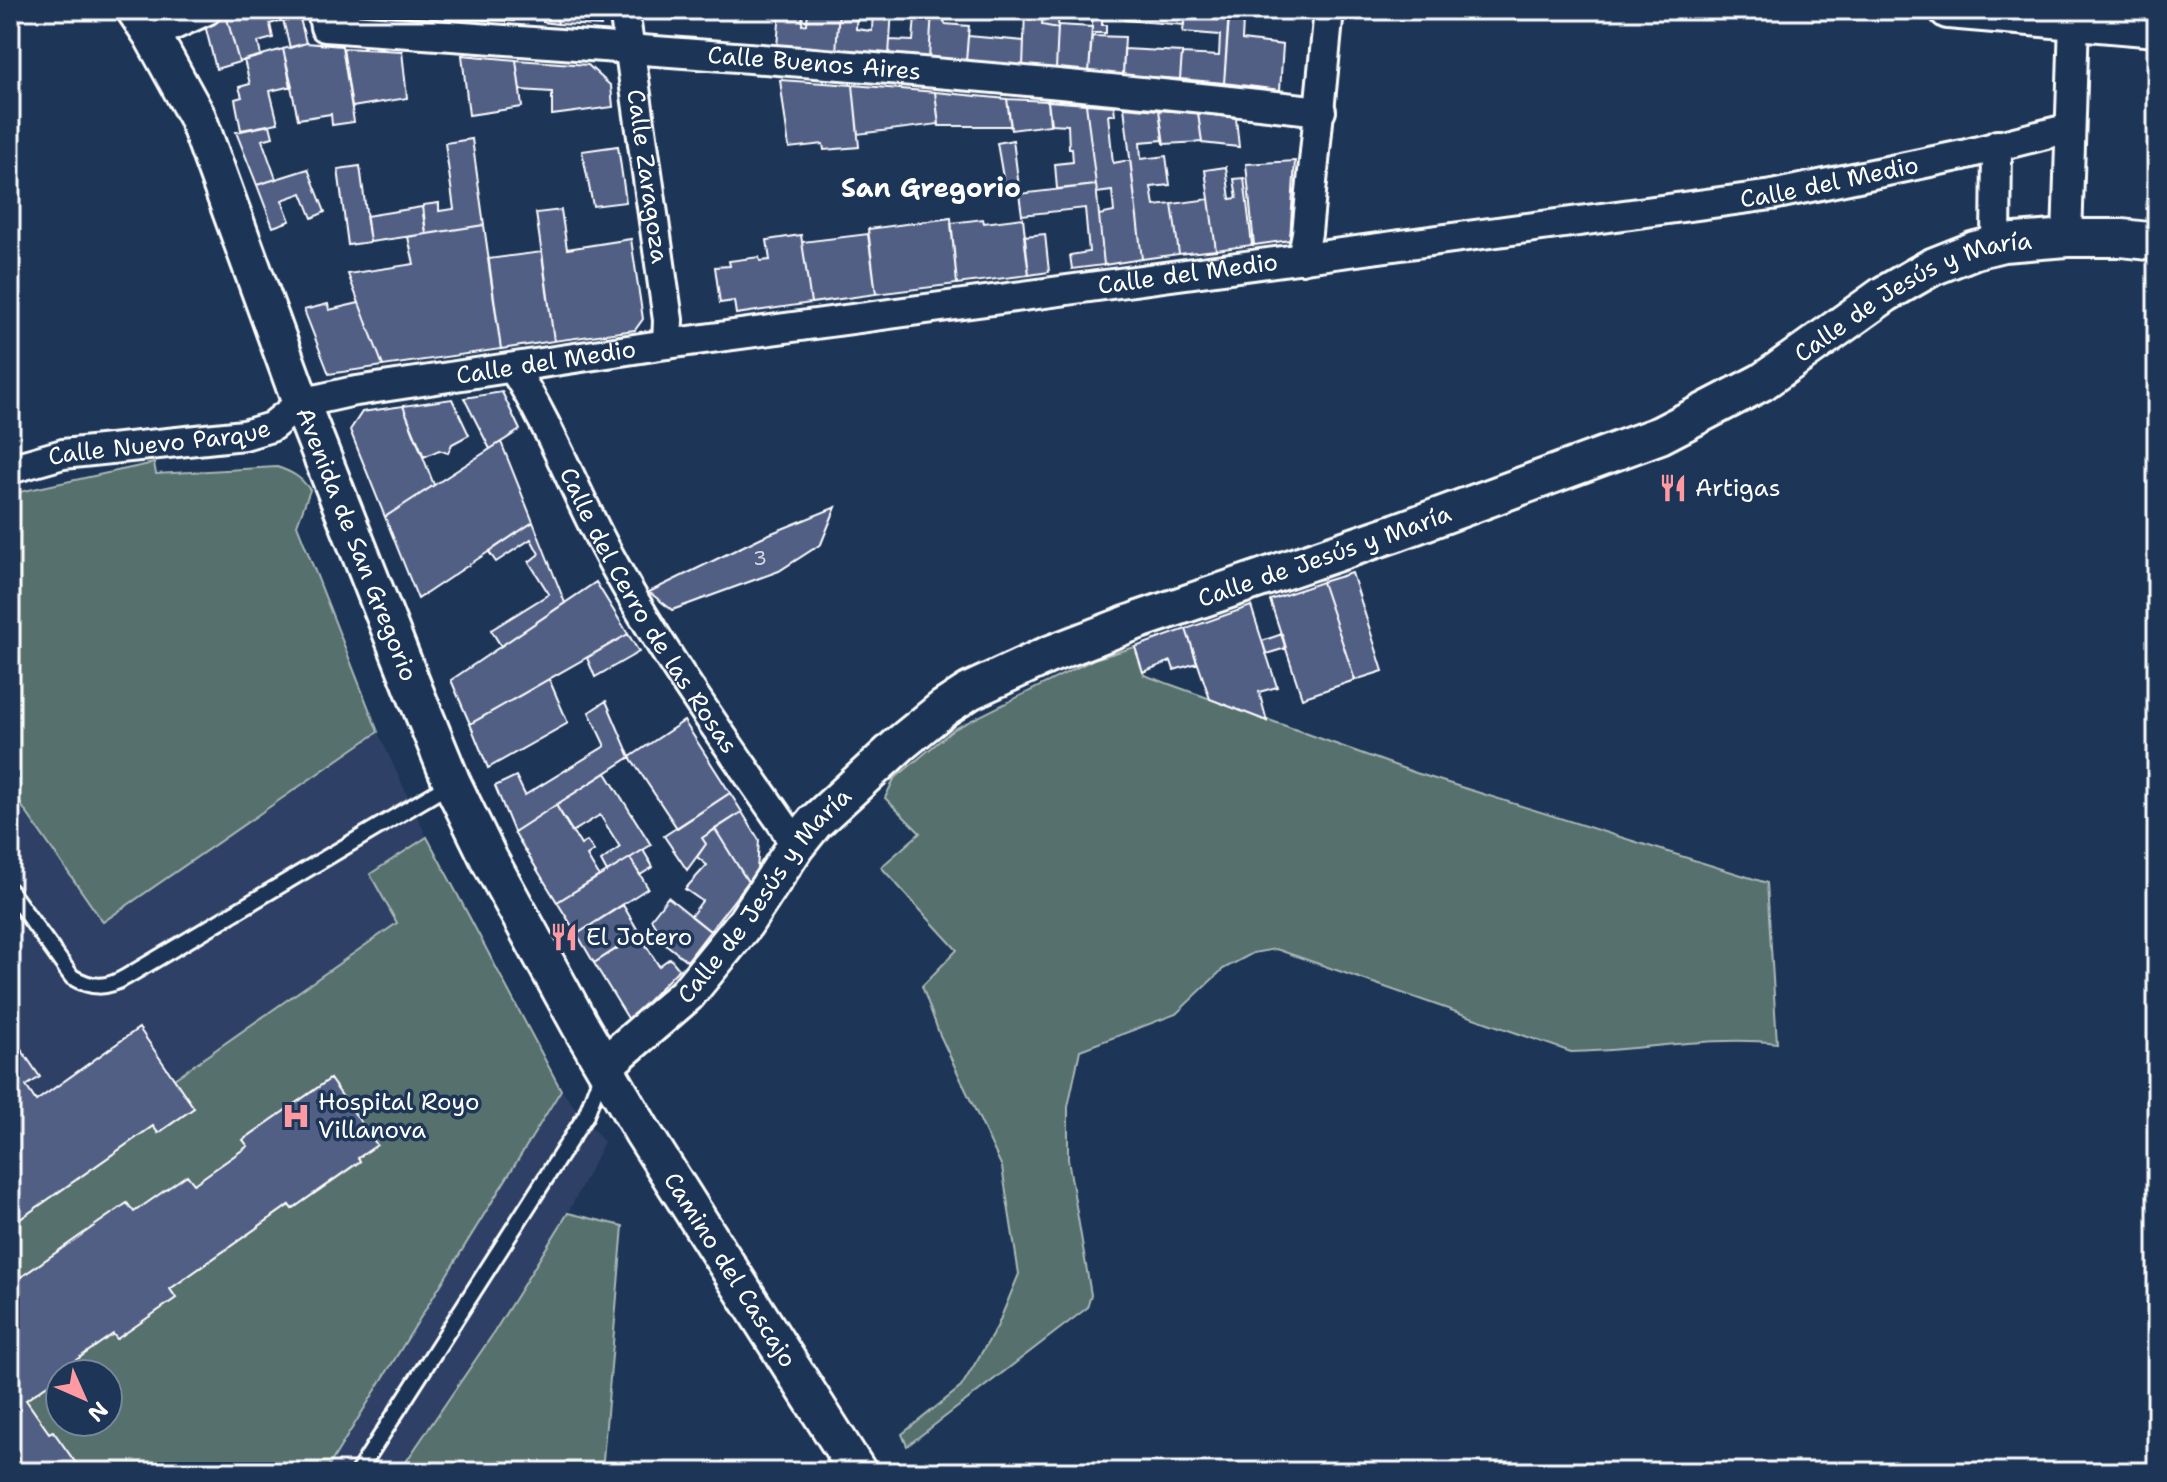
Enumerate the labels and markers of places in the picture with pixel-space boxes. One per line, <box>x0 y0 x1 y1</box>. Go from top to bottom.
place label: Artigas <box>1695 472 1781 504</box>
restaurant icon: Artigas <box>1658 473 1688 503</box>
place label: El Jotero <box>586 921 692 953</box>
restaurant icon: El Jotero <box>549 922 579 952</box>
place label: Hospital Royo Villanova <box>318 1086 479 1146</box>
hospital icon: Hospital Royo Villanova <box>281 1101 311 1131</box>

